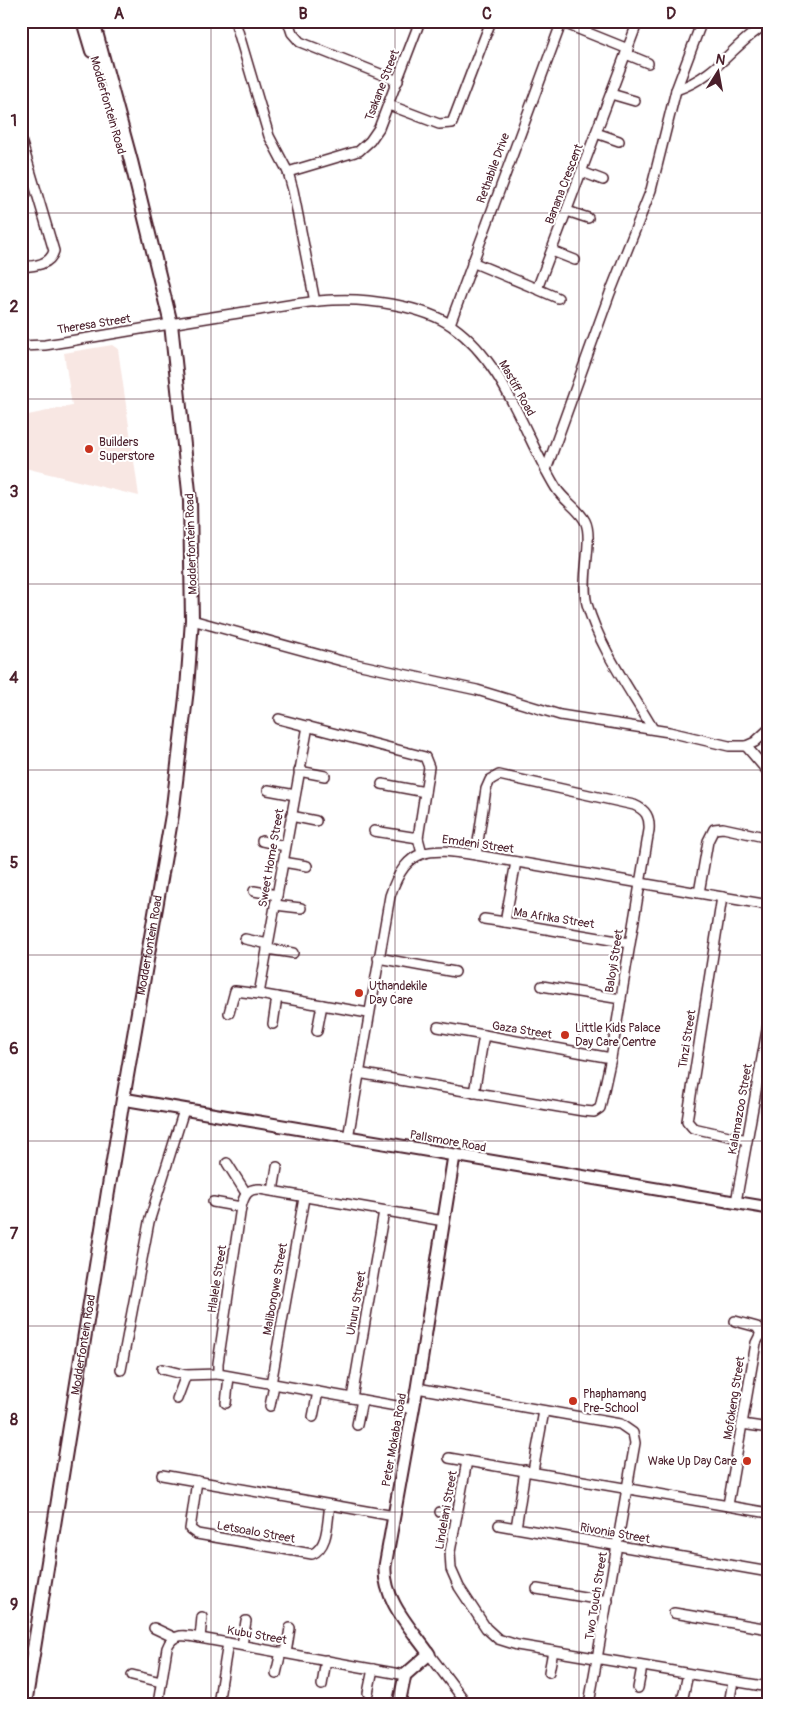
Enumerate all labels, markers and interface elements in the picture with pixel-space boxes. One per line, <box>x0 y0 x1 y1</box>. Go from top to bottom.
text: A <box>114 4 125 24</box>
text: B <box>298 4 308 24</box>
text: C <box>482 4 492 24</box>
text: D <box>666 4 676 24</box>
street label: Tsakane Street <box>362 47 403 123</box>
north arrow <box>692 48 742 98</box>
text: N <box>714 50 727 69</box>
street label: Modderfontein Road <box>86 54 129 156</box>
text: 1 <box>11 111 17 131</box>
street label: Rethabile Drive <box>474 131 513 205</box>
street label: Banana Crescent <box>542 142 587 227</box>
text: 2 <box>10 297 19 317</box>
street label: Theresa Street <box>56 311 132 338</box>
street label: Mastiff Road <box>495 358 538 419</box>
place label: Builders Superstore <box>99 435 155 464</box>
marker: Builders Superstore <box>83 443 95 455</box>
text: 3 <box>10 482 19 502</box>
street label: Modderfontein Road <box>182 493 201 595</box>
text: 4 <box>9 668 19 688</box>
street label: Sweet Home Street <box>255 808 288 909</box>
street label: Emdeni Street <box>441 832 515 857</box>
text: 5 <box>10 853 19 873</box>
street label: Modderfontein Road <box>134 894 166 997</box>
street label: Ma Afrika Street <box>512 905 596 932</box>
street label: Baloyi Street <box>602 928 627 994</box>
place label: Uthandekile Day Care <box>369 979 427 1008</box>
marker: Uthandekile Day Care <box>353 987 365 999</box>
street label: Tinzi Street <box>675 1009 700 1069</box>
street label: Gaza Street <box>491 1018 553 1043</box>
place label: Little Kids Palace Day Care Centre <box>575 1021 660 1050</box>
marker: Little Kids Palace Day Care Centre <box>559 1029 571 1041</box>
text: 6 <box>9 1039 19 1059</box>
street label: Kalamazoo Street <box>725 1062 756 1156</box>
street label: Pallsmore Road <box>409 1127 487 1156</box>
text: 7 <box>10 1224 19 1244</box>
street label: Malibongwe Street <box>260 1242 291 1336</box>
street label: Hlalele Street <box>205 1244 230 1314</box>
street label: Uhuru Street <box>343 1270 370 1336</box>
street label: Modderfontein Road <box>68 1293 99 1396</box>
street label: Mofokeng Street <box>720 1355 749 1441</box>
place label: Phaphamang Pre-School <box>583 1387 646 1416</box>
street label: Peter Mokaba Road <box>379 1392 410 1488</box>
marker: Phaphamang Pre-School <box>567 1395 579 1407</box>
text: 8 <box>10 1410 18 1430</box>
place label: Wake Up Day Care <box>648 1454 737 1469</box>
marker: Wake Up Day Care <box>741 1455 753 1467</box>
street label: Lindelani Street <box>432 1469 461 1551</box>
street label: Letsoalo Street <box>216 1518 296 1547</box>
street label: Rivonia Street <box>579 1520 651 1547</box>
street label: Two Touch Street <box>582 1551 611 1641</box>
text: 9 <box>10 1595 18 1615</box>
street label: Kubu Street <box>226 1623 288 1648</box>

